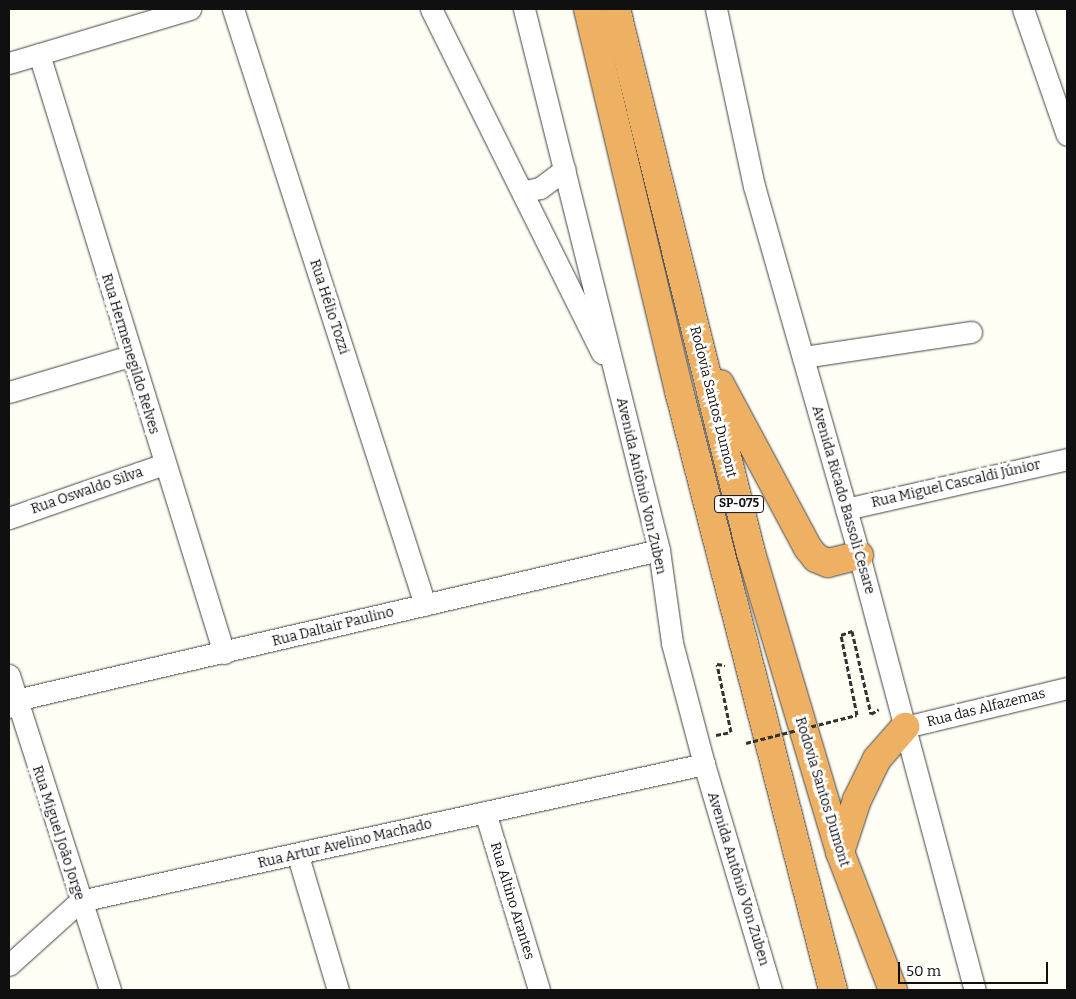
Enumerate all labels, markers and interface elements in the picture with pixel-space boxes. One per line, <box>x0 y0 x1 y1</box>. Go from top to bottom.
street label: Rua Hélio Tozzi <box>306 257 352 357</box>
street label: Rua Hermenegildo Relves <box>98 272 162 436</box>
street label: Rodovia Santos Dumont <box>686 324 740 480</box>
street label: Avenida Antônio Von Zuben <box>612 396 670 576</box>
street label: Avenida Ricado Bassoli Cesare <box>808 404 878 596</box>
street label: Rua Miguel Cascaldi Júnior <box>870 456 1042 512</box>
street label: Rua Oswaldo Silva <box>29 464 145 518</box>
road number: SP-075 <box>714 494 764 514</box>
street label: Rua Daltair Paulino <box>270 604 396 650</box>
street label: Rua das Alfazemas <box>925 685 1047 731</box>
street label: Rodovia Santos Dumont <box>791 715 853 869</box>
street label: Rua Miguel João Jorge <box>28 764 88 902</box>
street label: Avenida Antônio Von Zuben <box>704 790 772 968</box>
street label: Rua Artur Avelino Machado <box>256 816 434 872</box>
street label: Rua Altino Arantes <box>486 840 538 962</box>
scale bar <box>901 952 1051 984</box>
text: 50 m <box>906 962 941 980</box>

